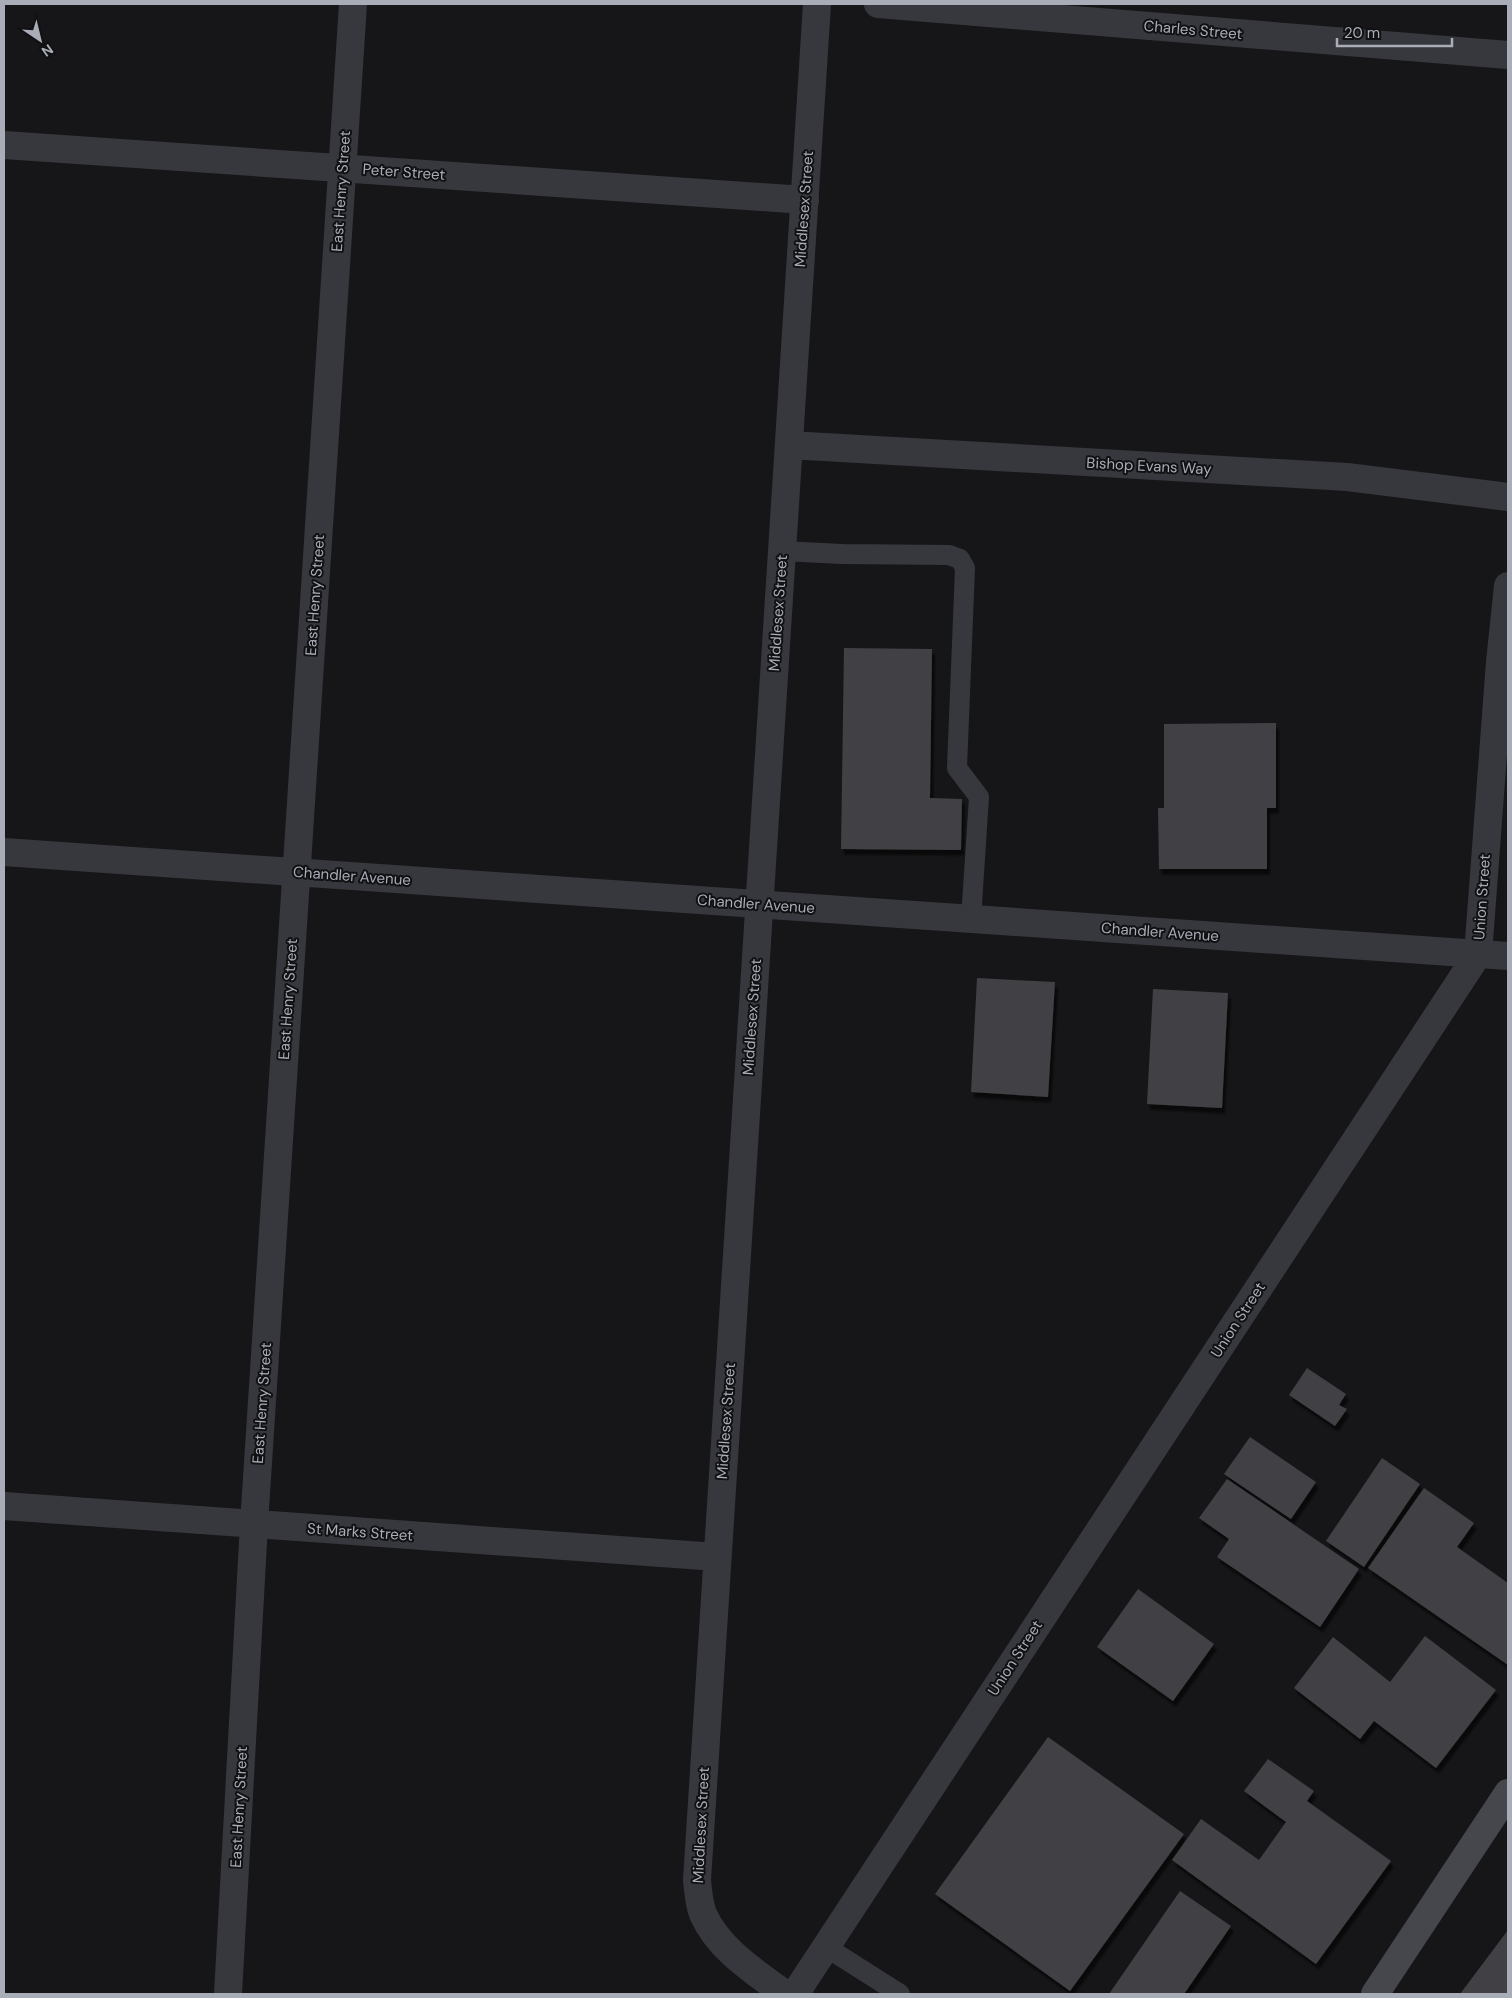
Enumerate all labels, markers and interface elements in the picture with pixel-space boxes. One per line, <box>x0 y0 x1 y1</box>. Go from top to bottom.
north arrow <box>15 15 65 65</box>
scale bar <box>1337 15 1452 47</box>
street label: Charles Street <box>1143 16 1243 44</box>
text: 20 m <box>1344 23 1380 43</box>
text: N <box>38 40 57 61</box>
street label: East Henry Street <box>327 130 355 252</box>
street label: Middlesex Street <box>790 150 818 268</box>
street label: Peter Street <box>362 159 446 185</box>
street label: Bishop Evans Way <box>1086 453 1213 479</box>
street label: East Henry Street <box>301 534 329 656</box>
street label: Middlesex Street <box>764 554 792 672</box>
street label: Union Street <box>1469 853 1495 941</box>
street label: Chandler Avenue <box>292 862 412 890</box>
street label: Chandler Avenue <box>696 890 816 918</box>
street label: Chandler Avenue <box>1100 918 1220 946</box>
street label: East Henry Street <box>274 938 302 1060</box>
street label: Middlesex Street <box>738 958 766 1076</box>
street label: Union Street <box>1206 1278 1270 1362</box>
street label: East Henry Street <box>248 1342 276 1464</box>
street label: Middlesex Street <box>712 1362 740 1480</box>
street label: St Marks Street <box>306 1518 414 1546</box>
street label: Union Street <box>983 1616 1047 1700</box>
street label: East Henry Street <box>226 1746 252 1868</box>
street label: Middlesex Street <box>688 1766 714 1884</box>

